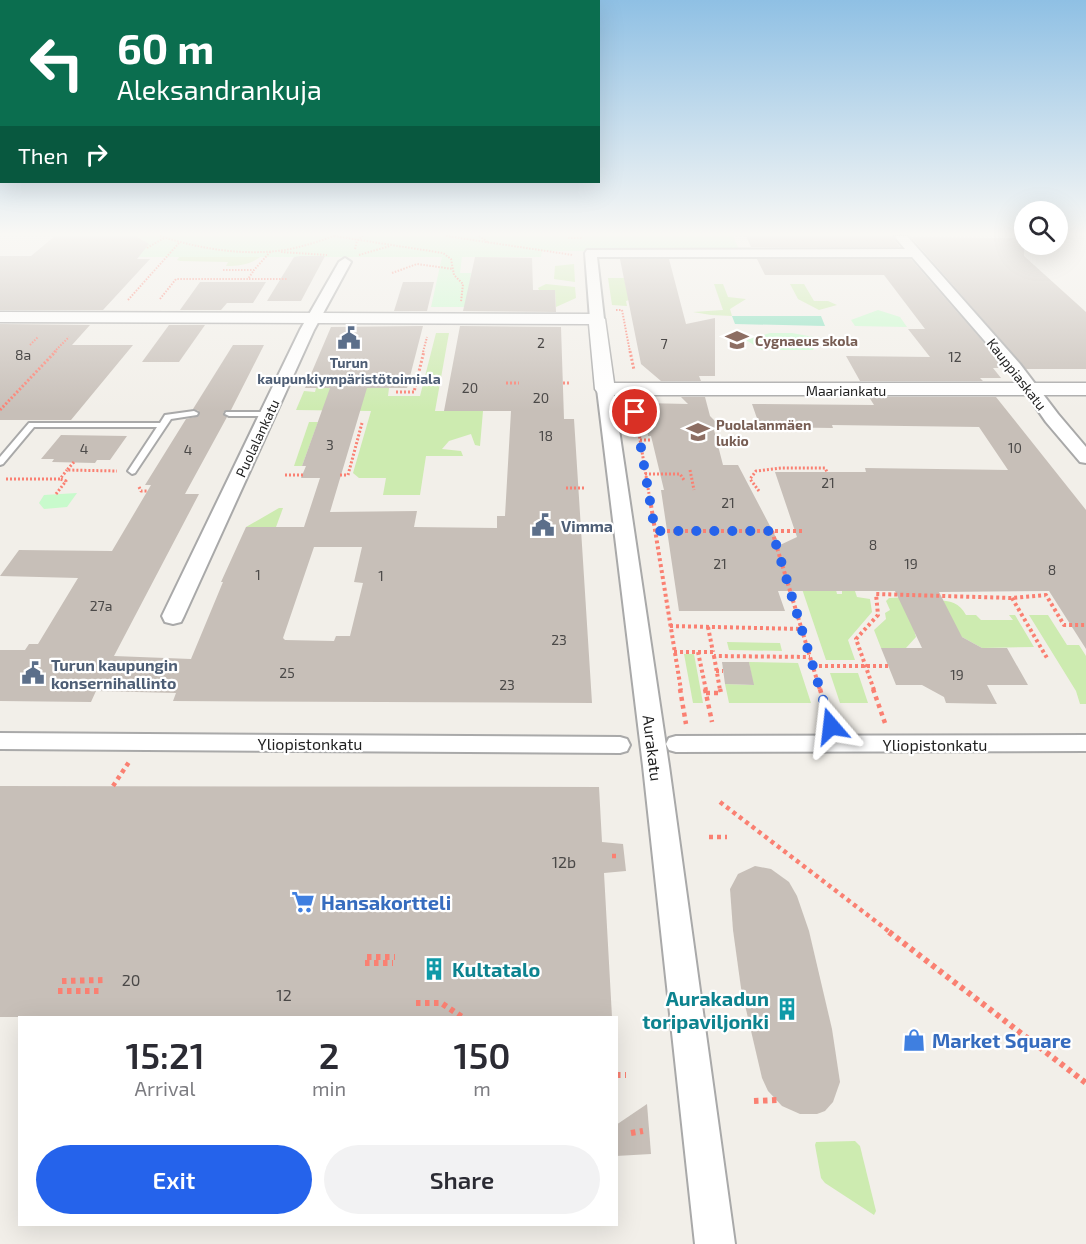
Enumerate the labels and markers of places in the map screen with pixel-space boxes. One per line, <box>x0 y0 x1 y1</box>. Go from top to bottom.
public building icon: Turun kaupunkiympäristötoimiala <box>336 325 362 351</box>
school or university icon: Cygnaeus skola <box>724 327 750 353</box>
place label: Cygnaeus skola <box>755 332 858 349</box>
place label: Turun kaupunkiympäristötoimiala <box>257 354 441 387</box>
pin <box>609 386 660 437</box>
place label: Puolalanmäen lukio <box>716 416 811 449</box>
school or university icon: Puolalanmäen lukio <box>685 419 711 445</box>
public building icon: Vimma <box>530 512 556 538</box>
place label: Vimma <box>561 516 613 535</box>
place label: Turun kaupungin konsernihallinto <box>51 655 178 692</box>
public building icon: Turun kaupungin konsernihallinto <box>20 660 46 686</box>
supermarket icon: Hansakortteli <box>290 889 316 915</box>
place label: Hansakortteli <box>321 890 451 914</box>
building icon: Kultatalo <box>421 956 447 982</box>
place label: Kultatalo <box>452 957 540 981</box>
place label: Aurakadun toripaviljonki <box>642 986 769 1033</box>
building icon: Aurakadun toripaviljonki <box>774 996 800 1022</box>
shop icon: Market Square <box>901 1027 927 1053</box>
place label: Market Square <box>932 1028 1071 1052</box>

